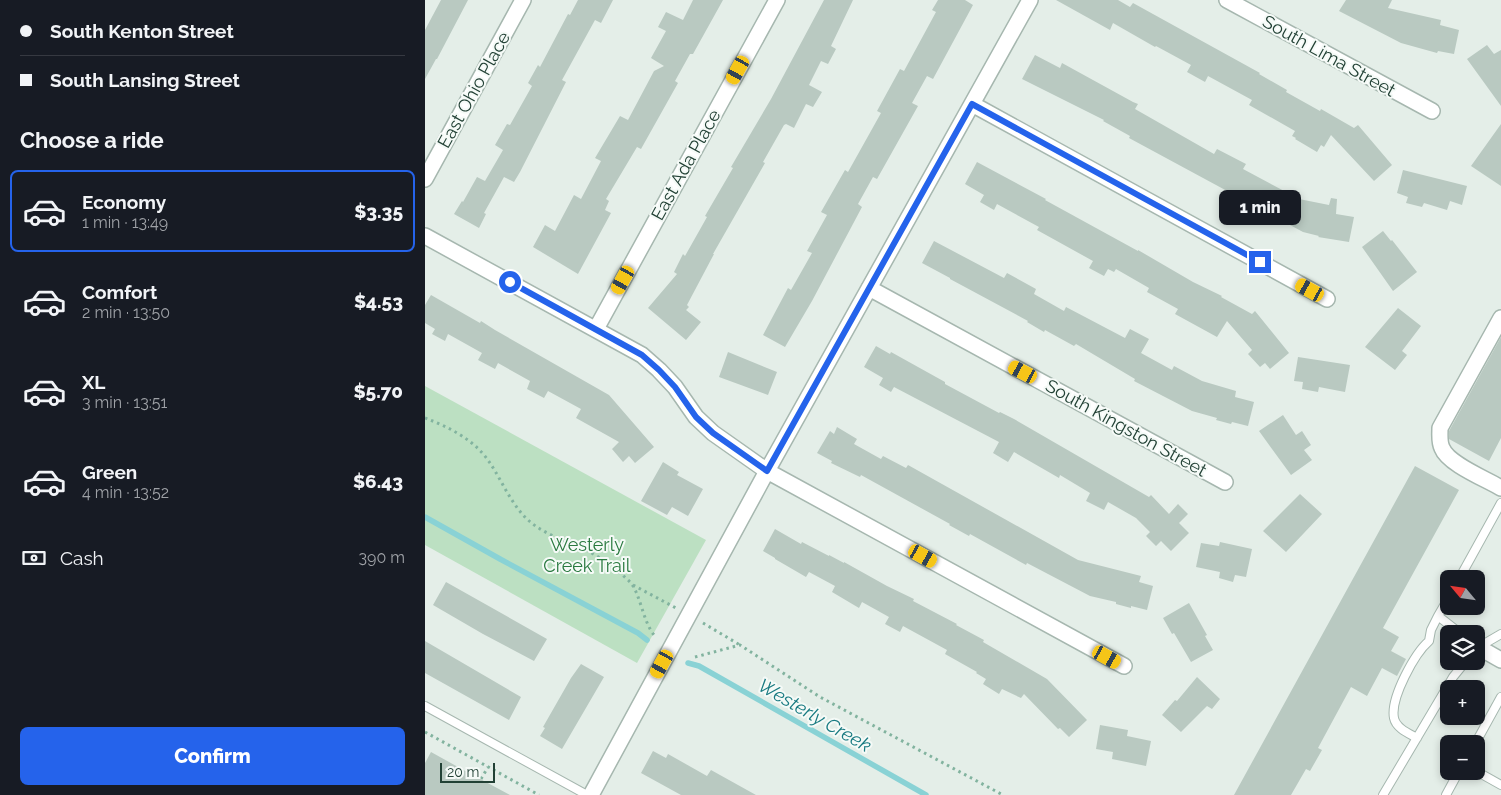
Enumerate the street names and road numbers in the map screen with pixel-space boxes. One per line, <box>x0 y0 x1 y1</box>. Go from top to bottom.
street label: South Lima Street <box>1259 10 1399 101</box>
street label: East Ohio Place <box>433 28 514 151</box>
street label: East Ada Place <box>647 105 725 224</box>
street label: South Kingston Street <box>1042 375 1210 481</box>

